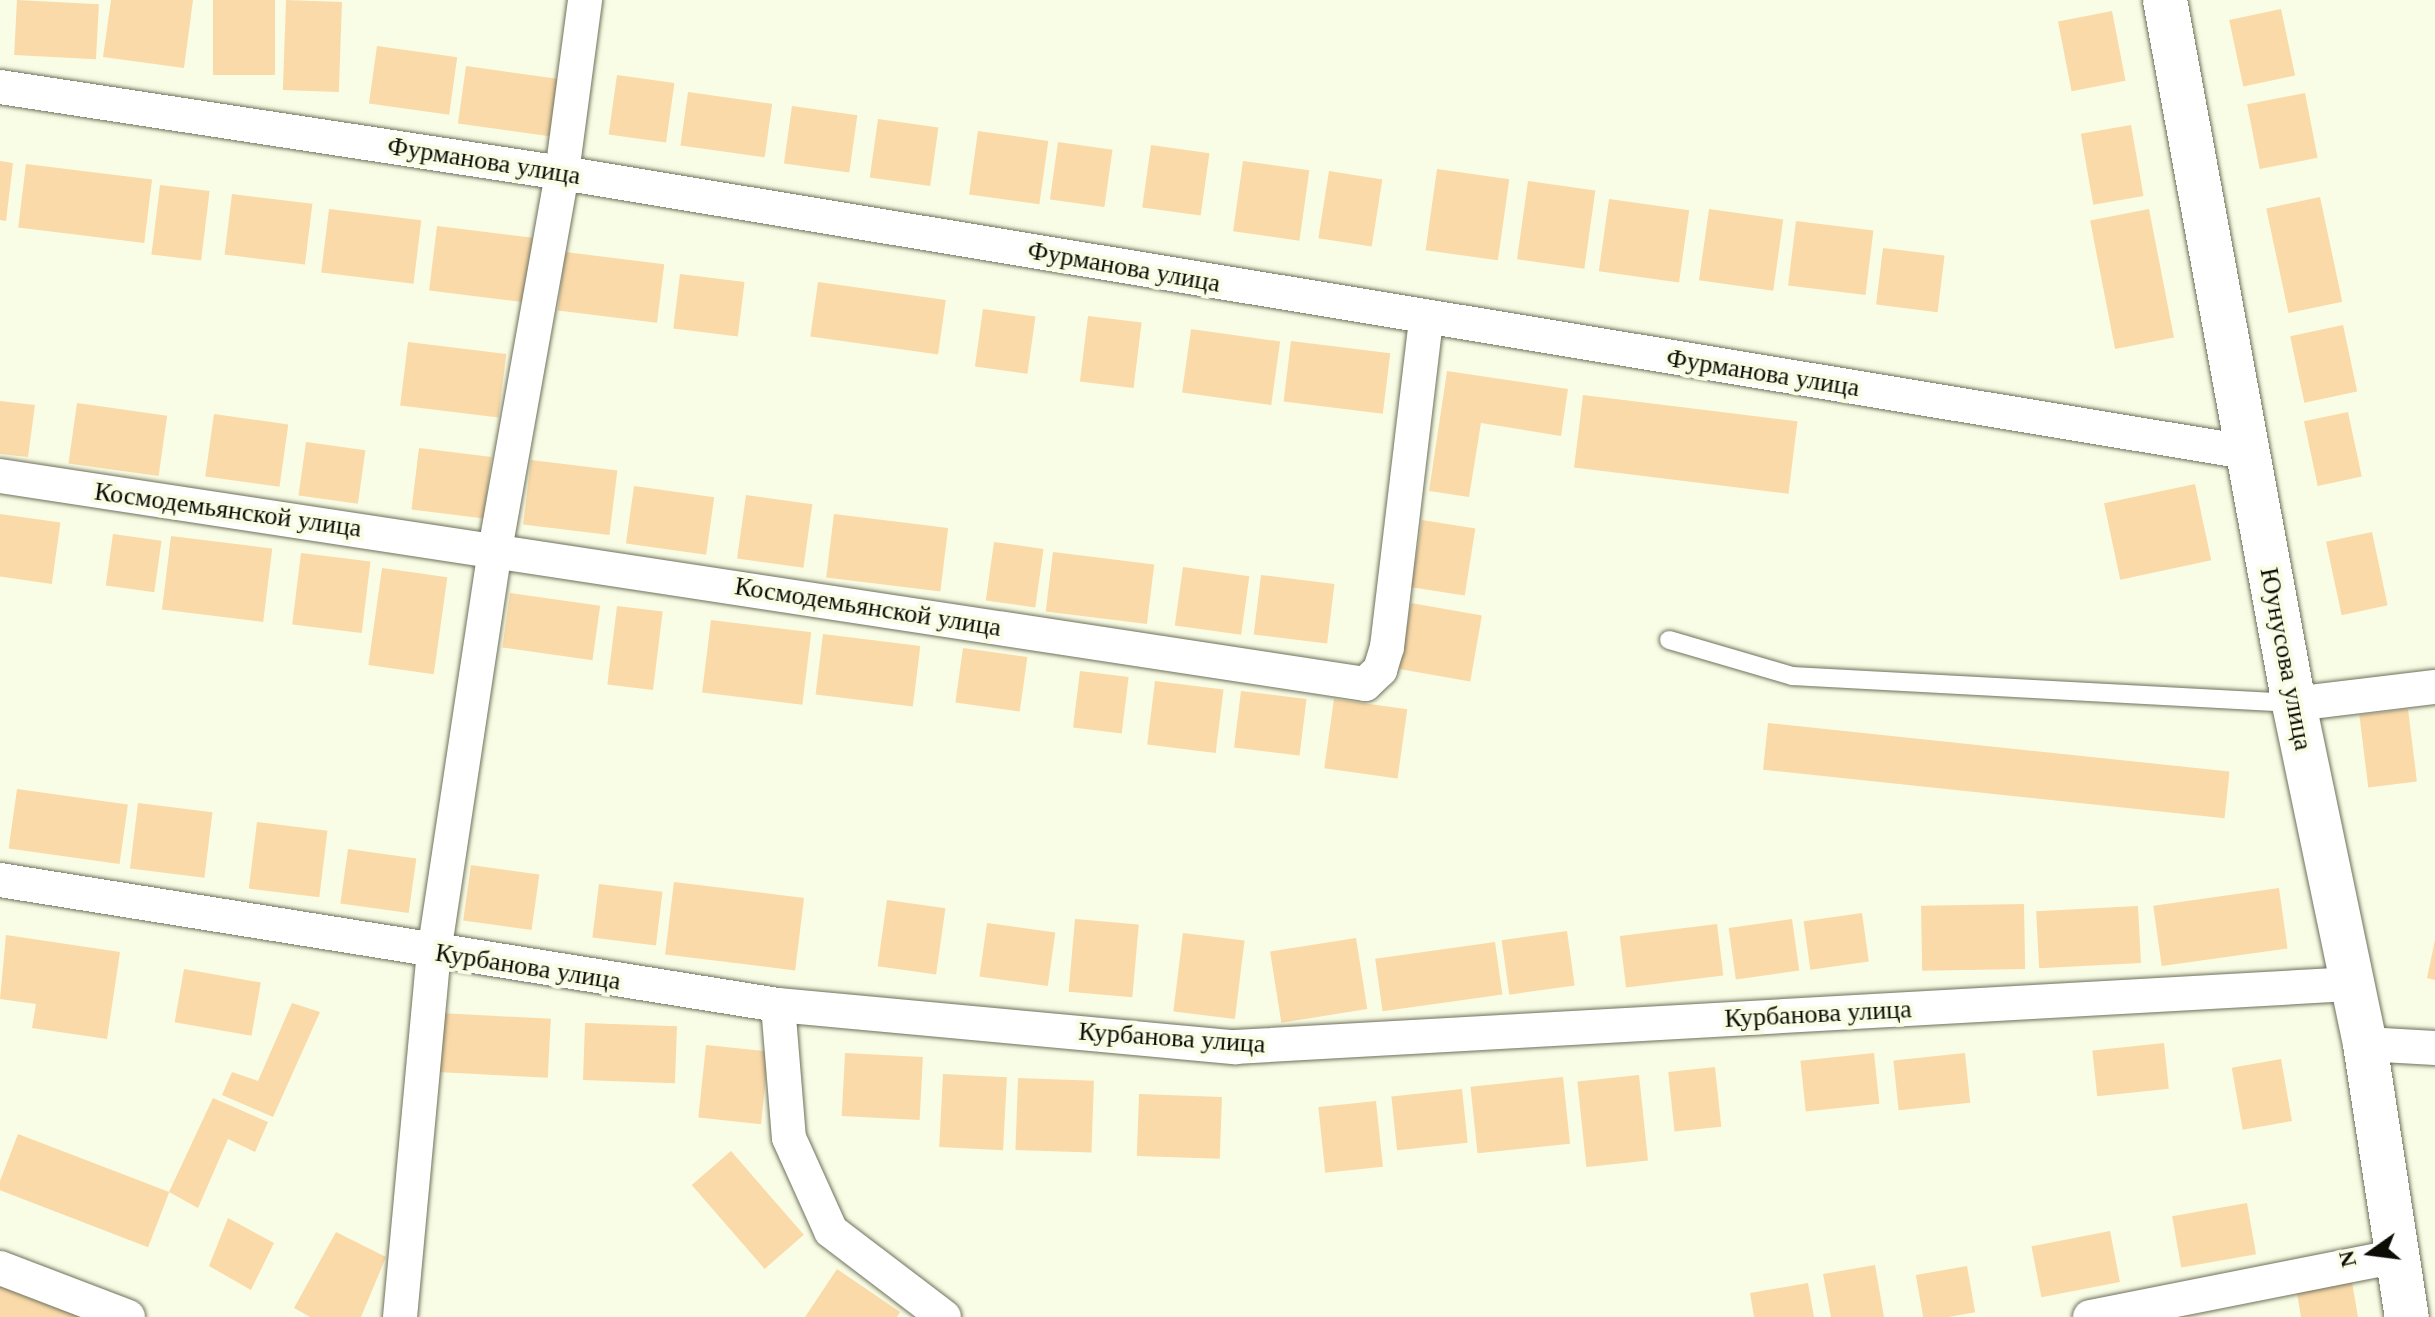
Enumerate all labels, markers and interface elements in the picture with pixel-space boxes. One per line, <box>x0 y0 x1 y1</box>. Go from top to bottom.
street label: Фурманова улица <box>385 130 583 192</box>
street label: Фурманова улица <box>1025 235 1223 299</box>
street label: Фурманова улица <box>1664 342 1862 404</box>
street label: Космодемьянской улица <box>92 476 364 544</box>
street label: Юунусова улица <box>2253 565 2319 753</box>
street label: Космодемьянской улица <box>733 571 1003 643</box>
street label: Курбанова улица <box>433 937 623 997</box>
street label: Курбанова улица <box>1724 994 1912 1034</box>
street label: Курбанова улица <box>1078 1016 1266 1060</box>
north arrow <box>2331 1213 2411 1293</box>
text: N <box>2333 1248 2361 1270</box>

